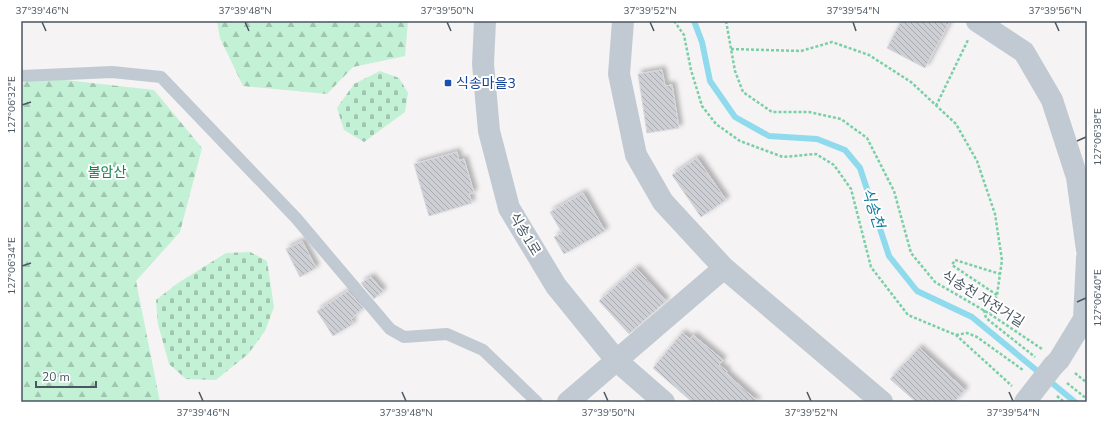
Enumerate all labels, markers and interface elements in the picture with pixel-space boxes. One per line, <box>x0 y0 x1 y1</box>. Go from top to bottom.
text: 37°39'46"N <box>15 4 69 18</box>
text: 37°39'48"N <box>218 4 272 18</box>
text: 37°39'50"N <box>420 4 474 18</box>
text: 37°39'52"N <box>623 4 677 18</box>
text: 37°39'54"N <box>826 4 880 18</box>
text: 37°39'56"N <box>1028 4 1082 18</box>
place label: 식송마을3 <box>456 74 516 93</box>
text: 127°06'32"E <box>5 76 19 134</box>
marker: 식송마을3 <box>443 78 453 88</box>
text: 127°06'38"E <box>1091 108 1105 166</box>
park label: 불암산 <box>88 163 126 182</box>
water label: 식송천 <box>857 185 890 233</box>
street label: 식송1로 <box>505 209 545 259</box>
text: 127°06'34"E <box>5 237 19 295</box>
street label: 식송천 자전거길 <box>938 266 1028 332</box>
text: 127°06'40"E <box>1091 269 1105 327</box>
scale bar <box>36 363 96 389</box>
text: 20 m <box>42 369 70 385</box>
text: 37°39'46"N <box>176 406 230 420</box>
text: 37°39'48"N <box>379 406 433 420</box>
text: 37°39'50"N <box>581 406 635 420</box>
text: 37°39'52"N <box>784 406 838 420</box>
text: 37°39'54"N <box>986 406 1040 420</box>

